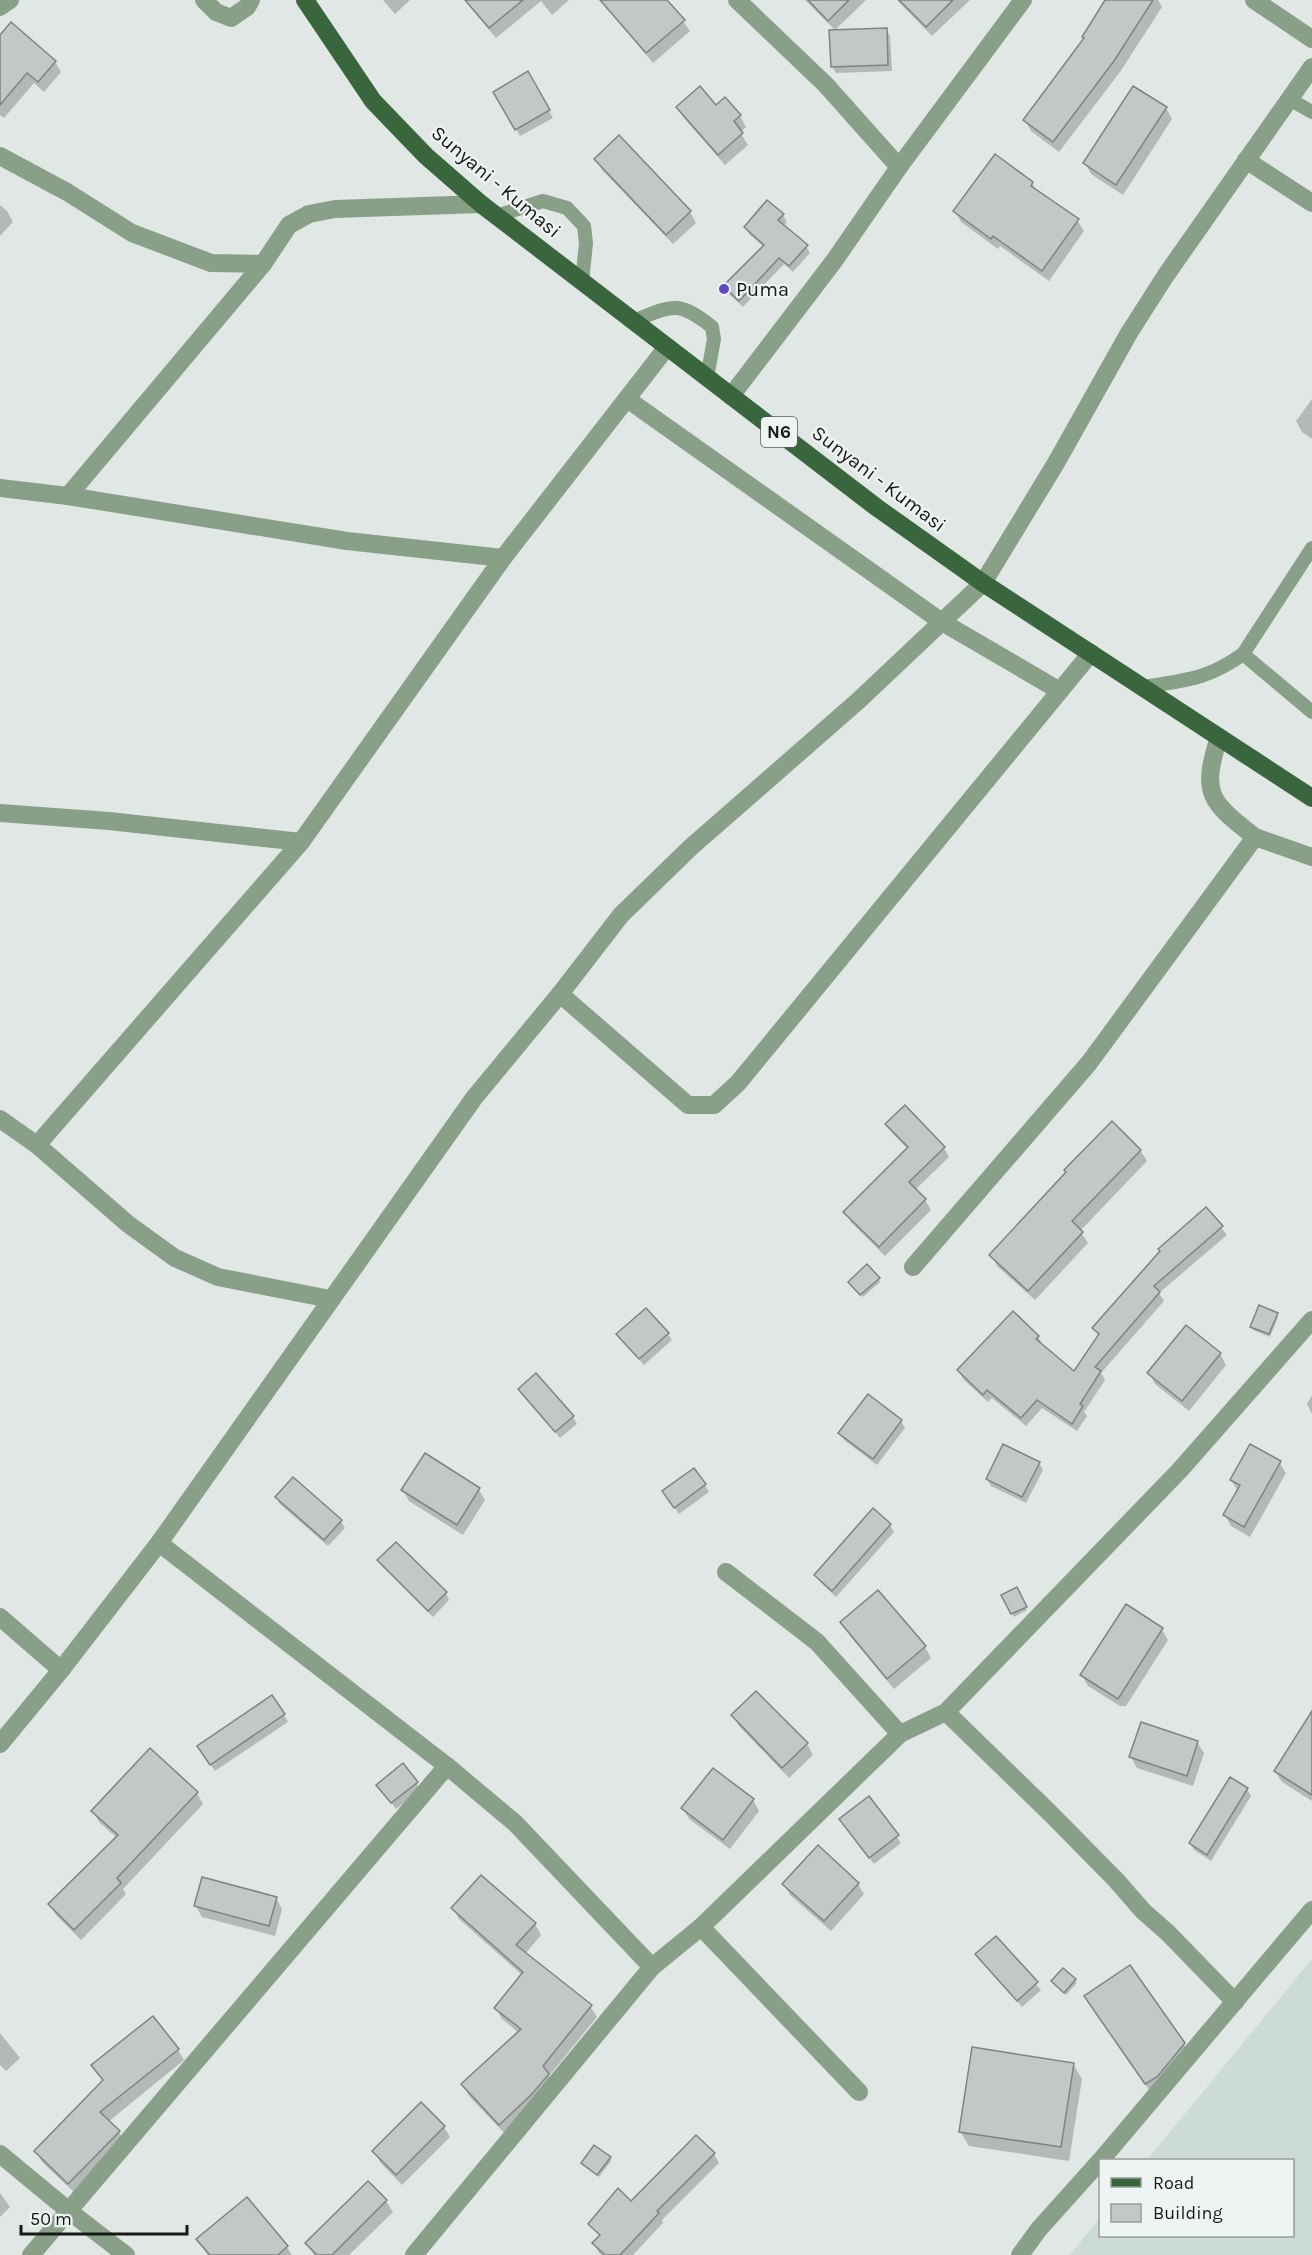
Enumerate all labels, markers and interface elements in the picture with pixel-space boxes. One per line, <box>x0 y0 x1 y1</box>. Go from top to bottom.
street label: Sunyani - Kumasi <box>427 121 565 243</box>
place label: Puma <box>736 278 789 301</box>
marker: Puma <box>717 282 731 296</box>
road number: N6 <box>761 417 797 447</box>
street label: Sunyani - Kumasi <box>808 421 950 537</box>
legend <box>1099 2159 1294 2237</box>
text: Road <box>1153 2172 1194 2194</box>
scale bar <box>21 2198 188 2236</box>
text: Building <box>1153 2202 1223 2224</box>
text: 50 m <box>30 2208 72 2230</box>

